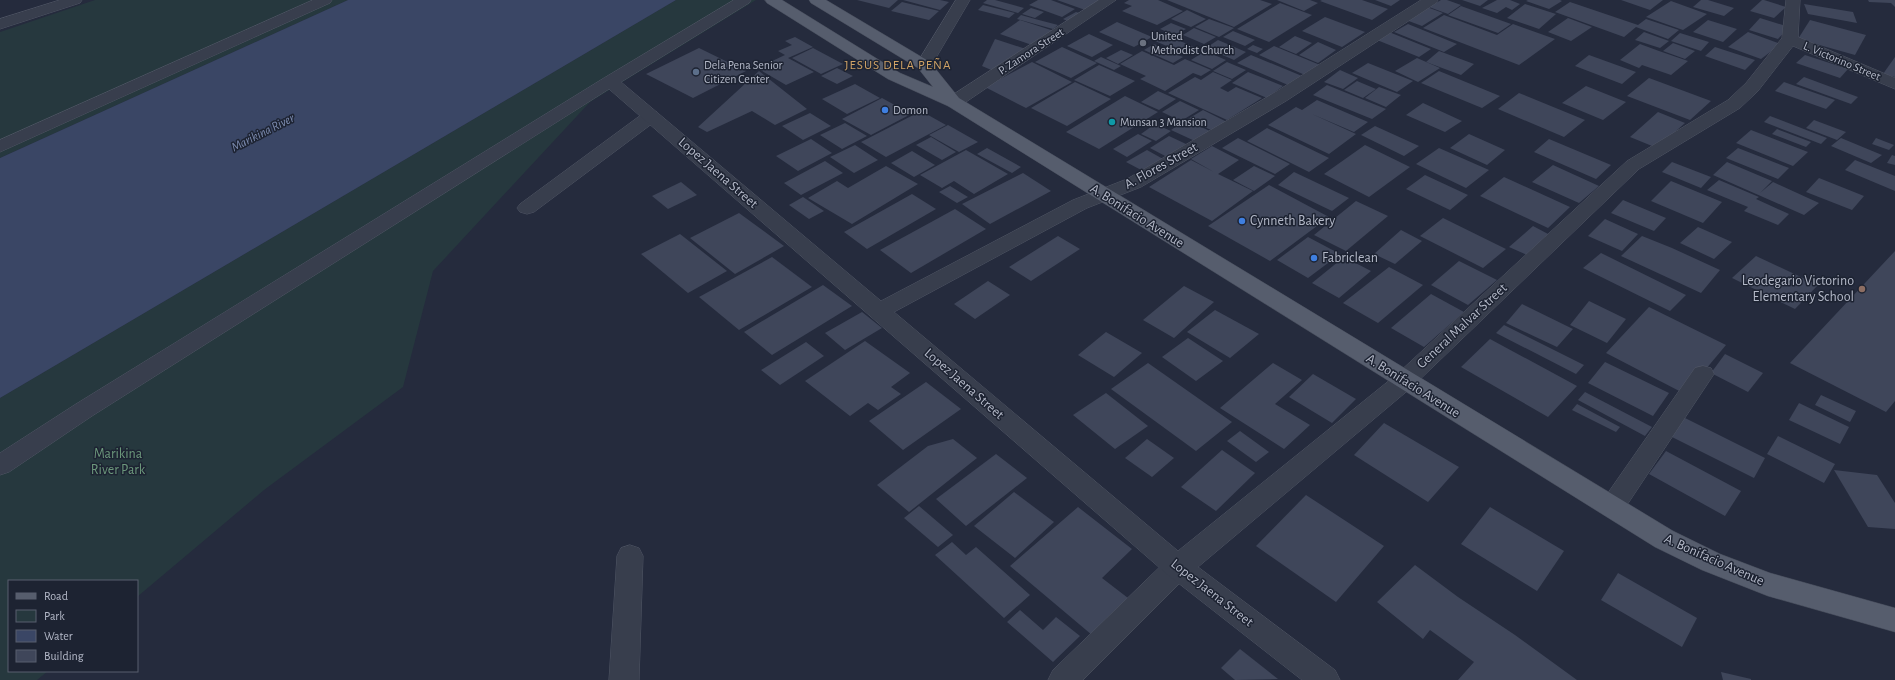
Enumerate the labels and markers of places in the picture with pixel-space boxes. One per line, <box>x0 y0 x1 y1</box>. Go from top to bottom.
place label: United Methodist Church <box>1151 30 1234 56</box>
marker: United Methodist Church <box>1138 38 1148 48</box>
place label: Dela Pena Senior Citizen Center <box>704 59 783 85</box>
marker: Dela Pena Senior Citizen Center <box>691 67 701 77</box>
place label: Domon <box>893 104 928 116</box>
marker: Domon <box>880 105 890 115</box>
place label: Munsan 3 Mansion <box>1120 116 1207 128</box>
marker: Munsan 3 Mansion <box>1107 117 1117 127</box>
place label: Cynneth Bakery <box>1250 214 1335 228</box>
marker: Cynneth Bakery <box>1237 216 1247 226</box>
place label: Fabriclean <box>1322 251 1378 265</box>
marker: Fabriclean <box>1309 253 1319 263</box>
place label: Leodegario Victorino Elementary School <box>1742 274 1854 304</box>
marker: Leodegario Victorino Elementary School <box>1857 284 1867 294</box>

